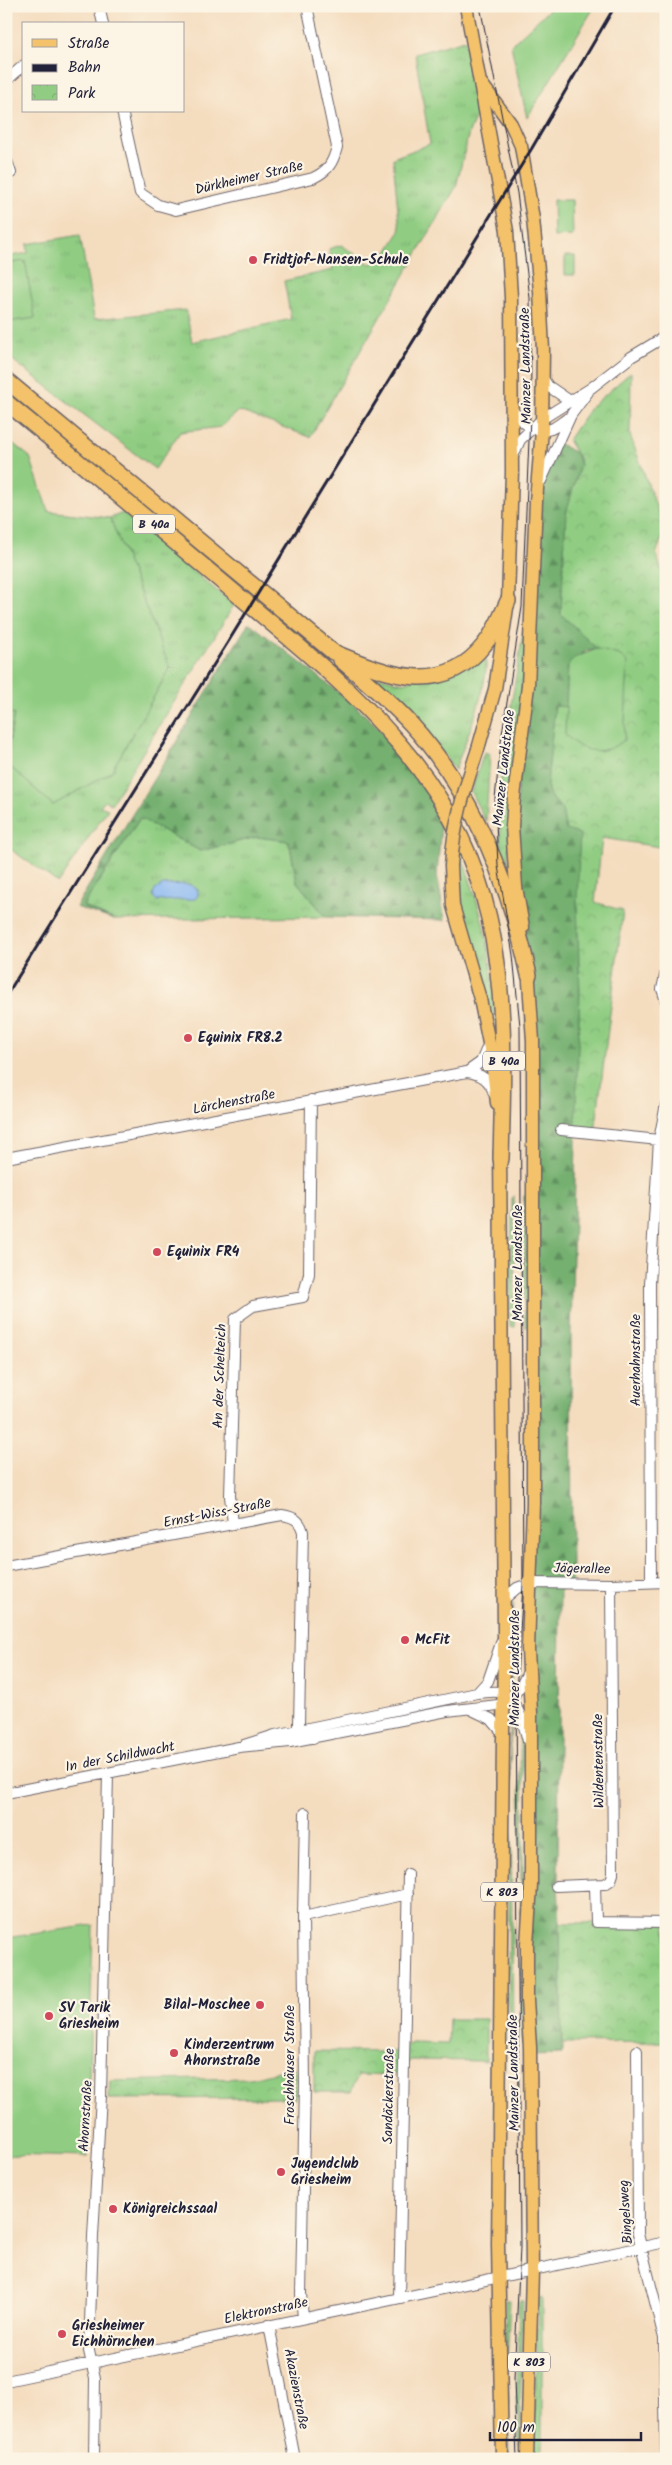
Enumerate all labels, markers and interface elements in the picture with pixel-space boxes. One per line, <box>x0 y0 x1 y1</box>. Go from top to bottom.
legend <box>22 22 185 112</box>
text: Straße <box>68 32 110 56</box>
text: Bahn <box>68 56 101 80</box>
text: Park <box>68 82 96 106</box>
street label: Dürkheimer Straße <box>193 155 306 201</box>
place label: Fridtjof-Nansen-Schule <box>263 249 409 271</box>
marker: Fridtjof-Nansen-Schule <box>247 254 259 266</box>
street label: Mainzer Landstraße <box>514 307 538 425</box>
road number: B 40a <box>133 514 175 534</box>
street label: Mainzer Landstraße <box>487 708 521 827</box>
place label: Equinix FR8.2 <box>198 1027 283 1049</box>
marker: Equinix FR8.2 <box>182 1032 194 1044</box>
road number: B 40a <box>483 1052 525 1070</box>
street label: Lärchenstraße <box>191 1083 278 1121</box>
street label: Mainzer Landstraße <box>507 1204 529 1321</box>
place label: Equinix FR4 <box>167 1241 240 1263</box>
marker: Equinix FR4 <box>151 1246 163 1258</box>
street label: Auerhahnstraße <box>625 1313 647 1406</box>
street label: An der Schelteich <box>207 1323 233 1429</box>
street label: Ernst-Wiss-Straße <box>161 1492 273 1534</box>
street label: Jägerallee <box>553 1558 611 1581</box>
street label: Mainzer Landstraße <box>504 1609 526 1726</box>
place label: McFit <box>415 1629 451 1651</box>
marker: McFit <box>399 1634 411 1646</box>
street label: Wildentenstraße <box>587 1713 611 1809</box>
street label: In der Schildwacht <box>63 1736 177 1778</box>
road number: K 803 <box>481 1882 523 1901</box>
place label: Bilal-Moschee <box>164 1994 250 2016</box>
place label: SV Tarik Griesheim <box>59 1997 120 2035</box>
marker: Bilal-Moschee <box>254 1999 266 2011</box>
street label: Froschhäuser Straße <box>279 2004 301 2125</box>
marker: SV Tarik Griesheim <box>43 2010 55 2022</box>
street label: Mainzer Landstraße <box>502 2014 526 2132</box>
place label: Kinderzentrum Ahornstraße <box>184 2034 275 2072</box>
marker: Kinderzentrum Ahornstraße <box>168 2047 180 2059</box>
street label: Sandäckerstraße <box>377 2047 401 2144</box>
street label: Ahornstraße <box>73 2079 99 2152</box>
place label: Jugendclub Griesheim <box>291 2153 359 2191</box>
marker: Jugendclub Griesheim <box>275 2166 287 2178</box>
street label: Bingelsweg <box>613 2179 639 2245</box>
place label: Königreichssaal <box>123 2198 218 2220</box>
marker: Königreichssaal <box>107 2203 119 2215</box>
street label: Elektronstraße <box>222 2291 311 2331</box>
place label: Griesheimer Eichhörnchen <box>72 2315 155 2353</box>
marker: Griesheimer Eichhörnchen <box>56 2328 68 2340</box>
street label: Akazienstraße <box>277 2347 315 2432</box>
road number: K 803 <box>508 2352 550 2372</box>
scale bar <box>490 2410 641 2442</box>
text: 100 m <box>497 2416 535 2440</box>

